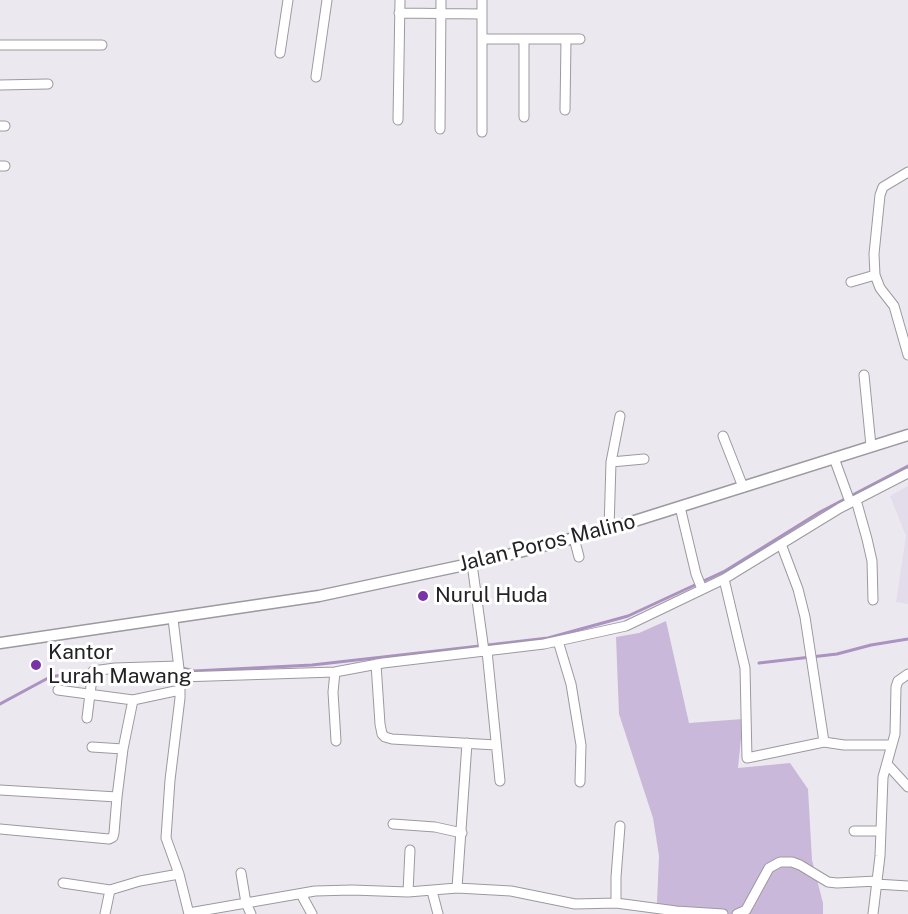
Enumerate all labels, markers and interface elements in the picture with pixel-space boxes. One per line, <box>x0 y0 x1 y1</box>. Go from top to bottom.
street label: Jalan Poros Malino <box>456 509 638 577</box>
place label: Nurul Huda <box>435 583 548 609</box>
marker: Nurul Huda <box>416 589 430 603</box>
place label: Kantor Lurah Mawang <box>48 640 192 690</box>
marker: Kantor Lurah Mawang <box>29 658 43 672</box>

